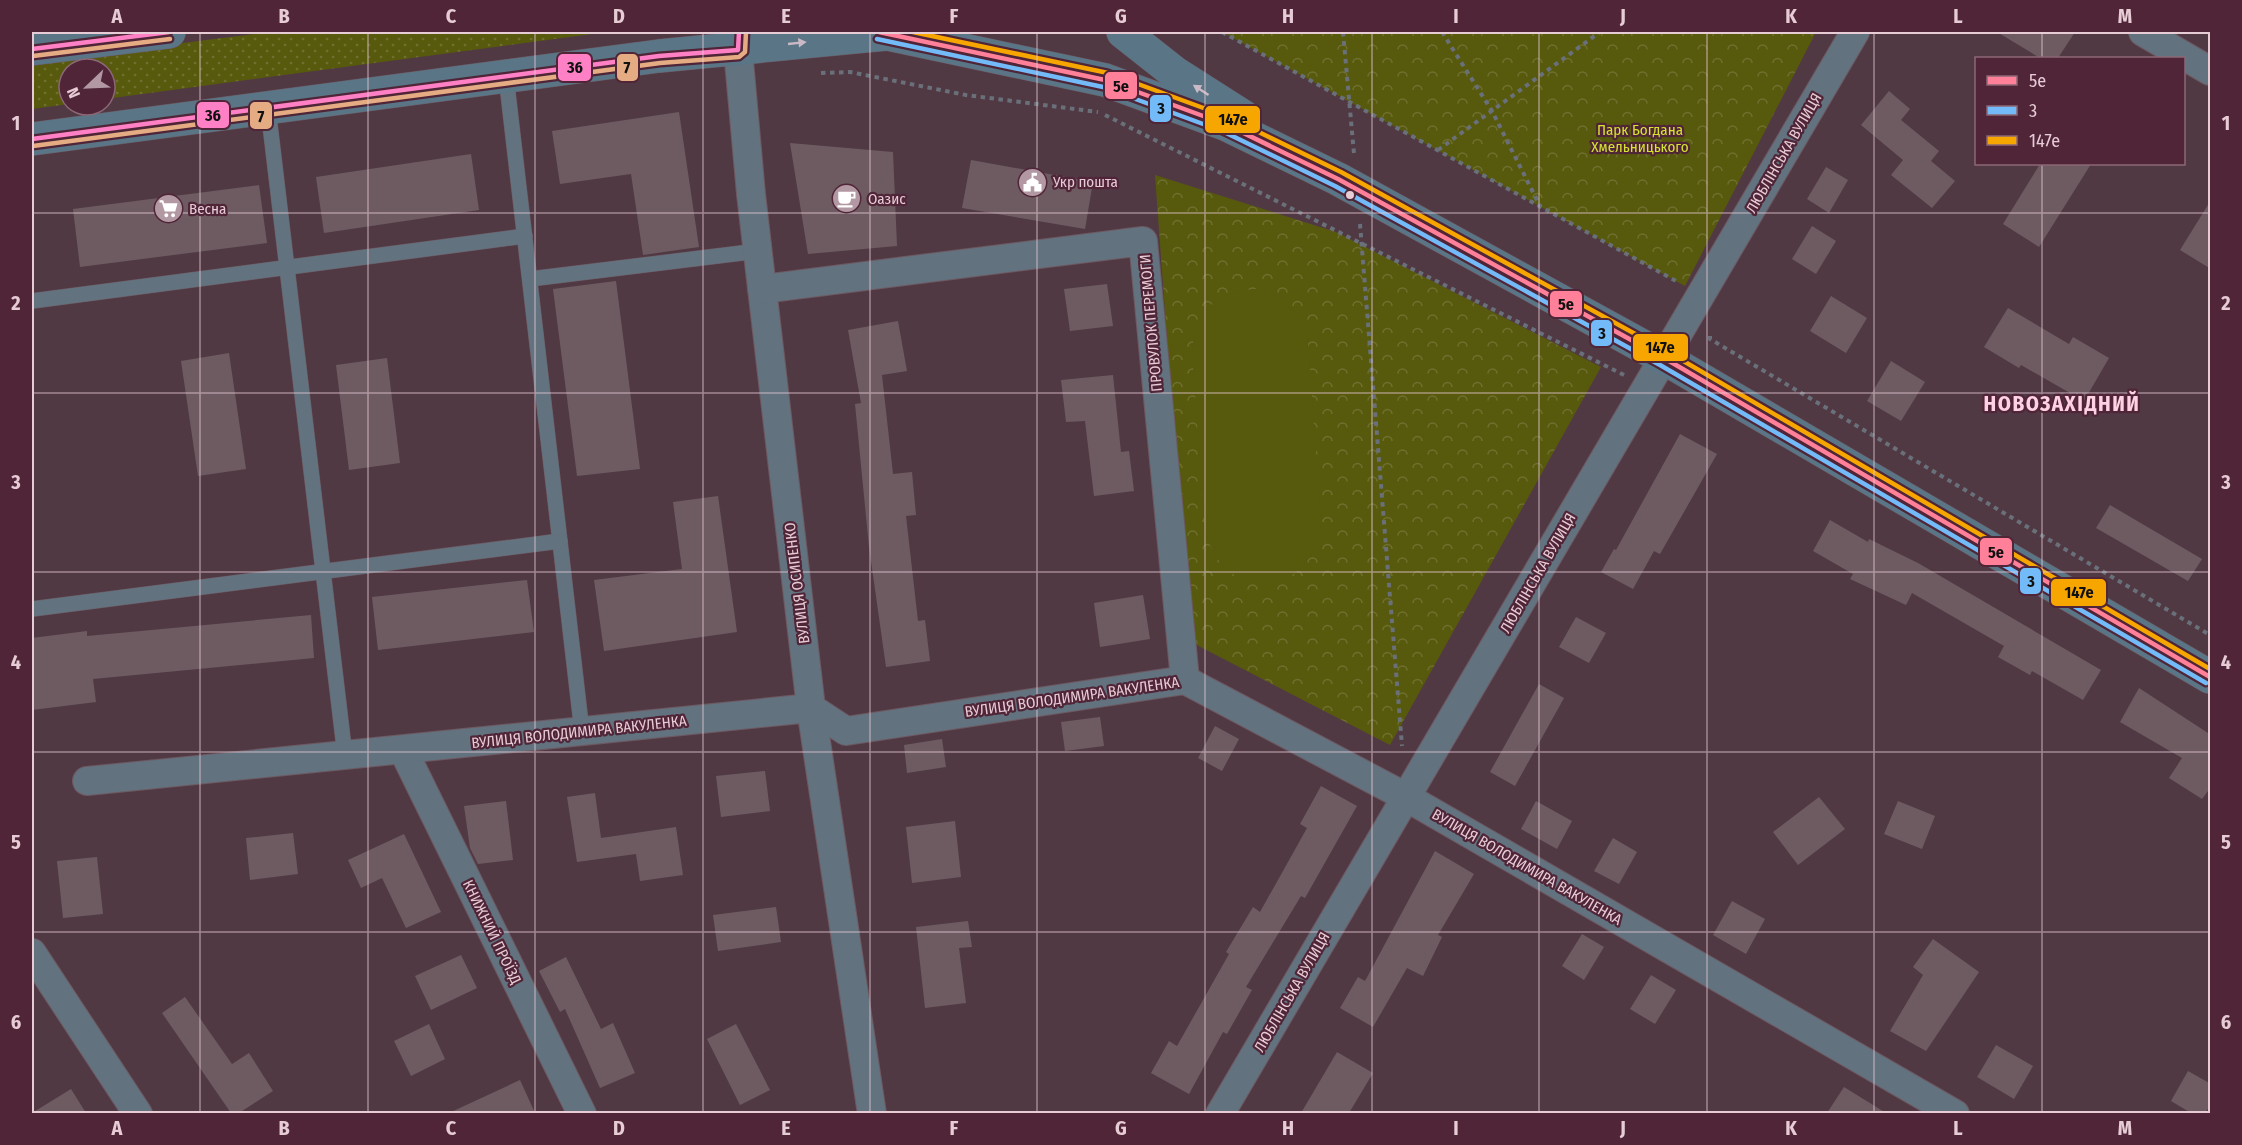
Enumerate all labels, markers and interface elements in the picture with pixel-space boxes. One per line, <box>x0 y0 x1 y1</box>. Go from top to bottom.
text: A <box>111 4 124 28</box>
text: B <box>278 4 290 28</box>
text: C <box>446 4 457 28</box>
text: D <box>613 4 625 28</box>
text: E <box>781 4 791 28</box>
text: F <box>950 4 959 28</box>
text: G <box>1115 4 1127 28</box>
text: H <box>1282 4 1294 28</box>
text: I <box>1453 4 1459 28</box>
text: J <box>1619 4 1626 28</box>
text: K <box>1785 4 1797 28</box>
text: L <box>1953 4 1963 28</box>
text: M <box>2118 4 2132 28</box>
one-way arrow <box>787 39 806 48</box>
line badge: 36 <box>557 53 592 82</box>
line badge: 7 <box>616 53 639 82</box>
north arrow <box>57 57 117 117</box>
legend <box>1975 57 2185 165</box>
text: 36 <box>566 58 583 77</box>
text: 7 <box>624 58 631 77</box>
text: 5е <box>2029 70 2046 92</box>
line badge: 5е <box>1104 71 1138 100</box>
text: 5е <box>1113 77 1129 96</box>
one-way arrow <box>1193 84 1209 95</box>
text: N <box>63 85 84 101</box>
street label: ЛЮБЛІНСЬКА ВУЛИЦЯ <box>1742 90 1826 216</box>
line badge: 3 <box>1149 94 1172 123</box>
text: 3 <box>1156 99 1165 118</box>
text: 3 <box>2029 100 2037 122</box>
line badge: 36 <box>196 101 230 129</box>
line badge: 7 <box>249 101 273 130</box>
line badge: 147е <box>1204 105 1261 134</box>
text: 36 <box>204 106 221 125</box>
text: 7 <box>258 107 265 126</box>
text: 147е <box>1218 110 1248 129</box>
text: 1 <box>12 111 20 135</box>
text: 1 <box>2222 111 2230 135</box>
park label: Парк Богдана Хмельницького <box>1591 121 1689 156</box>
text: 147е <box>2029 130 2060 152</box>
public building icon: Укр пошта <box>1016 166 1048 198</box>
place label: Укр пошта <box>1052 173 1118 191</box>
cafe icon: Оазис <box>831 183 863 215</box>
unlabelled marker <box>1344 189 1356 201</box>
place label: Оазис <box>868 190 906 208</box>
supermarket icon: Весна <box>152 193 184 225</box>
place label: Весна <box>189 200 226 218</box>
street label: ПРОВУЛОК ПЕРЕМОГИ <box>1136 254 1166 392</box>
line badge: 5е <box>1549 290 1583 318</box>
text: 2 <box>10 291 21 315</box>
text: 2 <box>2220 291 2231 315</box>
text: 5е <box>1558 295 1574 314</box>
line badge: 3 <box>1590 319 1613 347</box>
text: 3 <box>1597 324 1606 343</box>
line badge: 147е <box>1632 333 1689 362</box>
text: 147е <box>1645 338 1675 357</box>
district label: НОВОЗАХІДНИЙ <box>1984 390 2140 417</box>
text: 3 <box>10 470 21 494</box>
text: 3 <box>2220 470 2231 494</box>
street label: ЛЮБЛІНСЬКА ВУЛИЦЯ <box>1496 510 1580 636</box>
street label: ВУЛИЦЯ ОСИПЕНКО <box>781 521 813 645</box>
line badge: 5е <box>1979 537 2013 566</box>
text: 5е <box>1988 543 2004 562</box>
line badge: 3 <box>2019 567 2042 595</box>
text: 3 <box>2026 572 2035 591</box>
line badge: 147е <box>2050 578 2107 607</box>
text: 147е <box>2064 583 2094 602</box>
text: 4 <box>11 650 21 674</box>
text: 4 <box>2221 650 2231 674</box>
street label: ВУЛИЦЯ ВОЛОДИМИРА ВАКУЛЕНКА <box>964 673 1180 721</box>
street label: ВУЛИЦЯ ВОЛОДИМИРА ВАКУЛЕНКА <box>470 712 688 752</box>
street label: ВУЛИЦЯ ВОЛОДИМИРА ВАКУЛЕНКА <box>1429 805 1625 929</box>
text: 5 <box>11 830 21 854</box>
text: 5 <box>2221 830 2231 854</box>
street label: КНИЖНИЙ ПРОЇЗД <box>459 877 525 987</box>
street label: ЛЮБЛІНСЬКА ВУЛИЦЯ <box>1250 929 1334 1055</box>
text: 6 <box>11 1010 21 1034</box>
text: 6 <box>2221 1010 2231 1034</box>
text: A <box>111 1116 124 1140</box>
text: B <box>278 1116 290 1140</box>
text: C <box>446 1116 457 1140</box>
text: D <box>613 1116 625 1140</box>
text: E <box>781 1116 791 1140</box>
text: F <box>950 1116 959 1140</box>
text: G <box>1115 1116 1127 1140</box>
text: H <box>1282 1116 1294 1140</box>
text: I <box>1453 1116 1459 1140</box>
text: J <box>1619 1116 1626 1140</box>
text: K <box>1785 1116 1797 1140</box>
text: L <box>1953 1116 1963 1140</box>
text: M <box>2118 1116 2132 1140</box>

